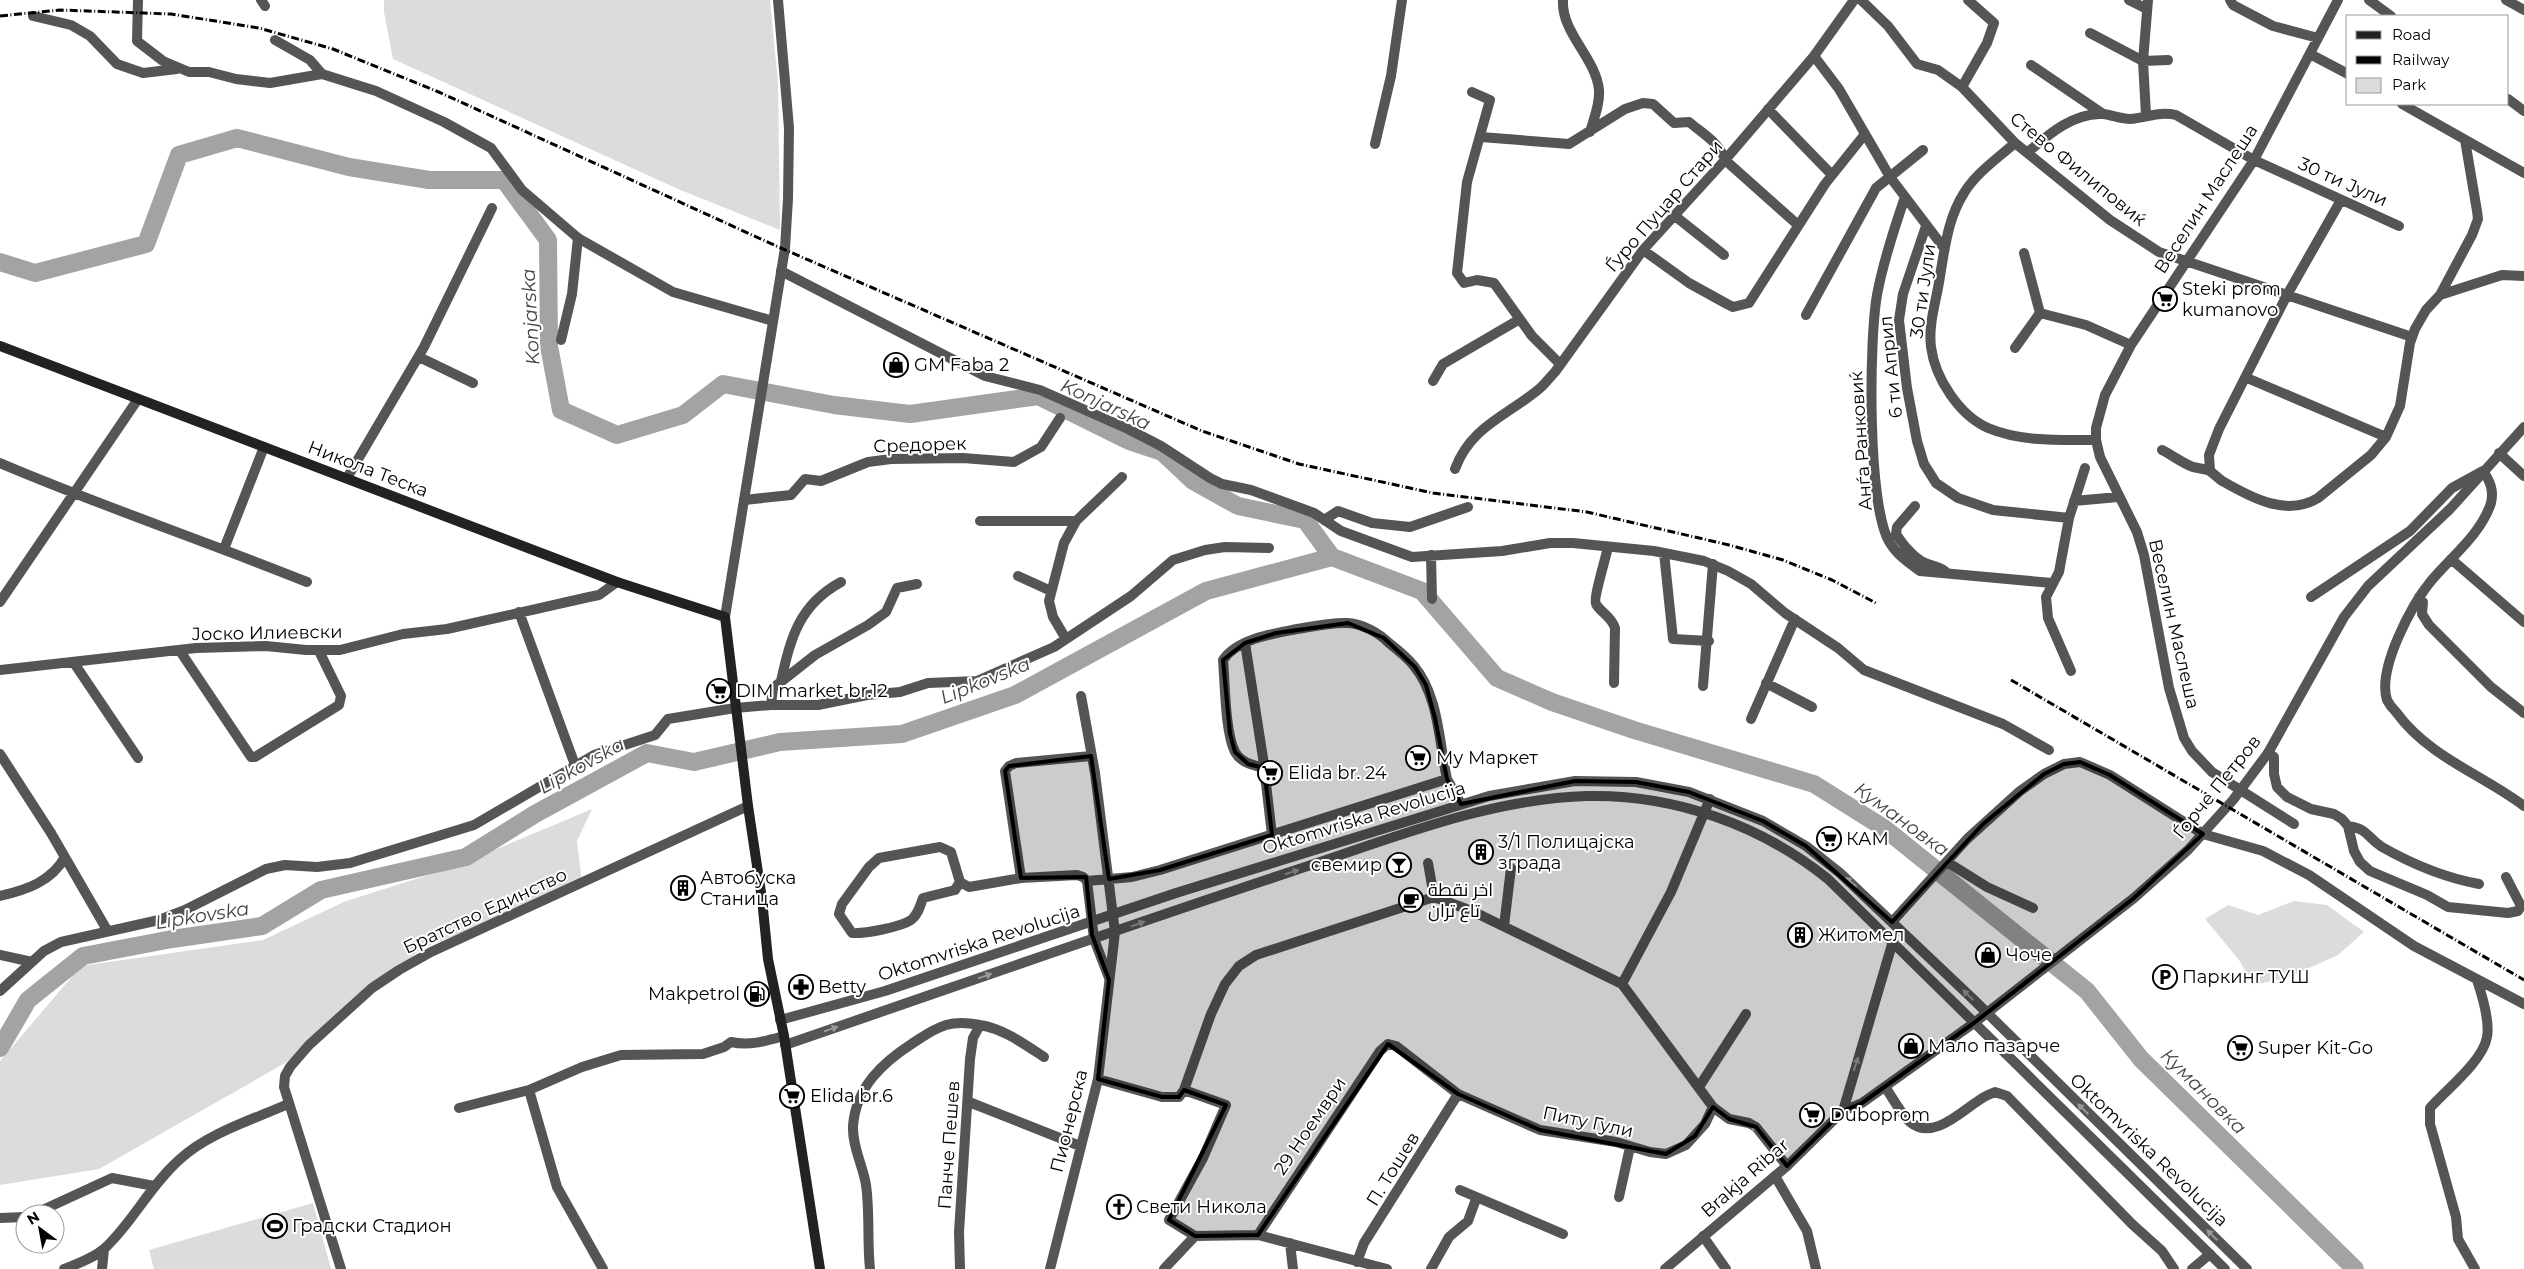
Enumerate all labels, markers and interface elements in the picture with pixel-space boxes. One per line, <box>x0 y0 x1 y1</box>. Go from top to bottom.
legend <box>2346 15 2509 105</box>
text: Road <box>2392 25 2431 44</box>
text: Railway <box>2392 50 2450 69</box>
text: Park <box>2392 75 2426 94</box>
street label: Стево Филиповиќ <box>2005 107 2151 231</box>
street label: Веселин Маслеша <box>2150 120 2262 278</box>
street label: Ѓуро Пуцар Стари <box>1601 135 1727 277</box>
street label: 30 ти Јули <box>2295 153 2391 211</box>
street label: 30 ти Јули <box>1905 242 1941 340</box>
water label: Konjarska <box>516 268 545 366</box>
place label: Steki prom kumanovo <box>2182 278 2281 321</box>
supermarket icon: Steki prom kumanovo <box>2152 286 2178 312</box>
street label: 6 ти Април <box>1875 315 1907 419</box>
shop icon: GM Faba 2 <box>883 352 909 378</box>
place label: GM Faba 2 <box>914 354 1009 376</box>
street label: Анѓа Ранковиќ <box>1845 370 1877 512</box>
water label: Konjarska <box>1057 374 1154 435</box>
street label: Средорек <box>873 432 968 458</box>
street label: Никола Теска <box>305 436 431 502</box>
street label: Веселин Маслеша <box>2144 537 2204 711</box>
street label: Јоско Илиевски <box>191 621 343 645</box>
water label: Lipkovska <box>937 652 1034 709</box>
supermarket icon: DIM market br.12 <box>706 678 732 704</box>
place label: DIM market br.12 <box>736 680 888 702</box>
street label: Ѓорче Петров <box>2168 731 2266 843</box>
water label: Lipkovska <box>534 732 628 799</box>
supermarket icon: Му Маркет <box>1405 745 1431 771</box>
place label: Му Маркет <box>1436 747 1538 769</box>
supermarket icon: Elida br. 24 <box>1257 760 1283 786</box>
place label: Elida br. 24 <box>1288 762 1387 784</box>
street label: Oktomvriska Revolucija <box>1260 777 1468 859</box>
water label: Кумановка <box>1850 777 1954 862</box>
supermarket icon: КАМ <box>1816 826 1842 852</box>
place label: КАМ <box>1846 828 1889 850</box>
place label: 3/1 Полицајска зграда <box>1498 831 1635 874</box>
building icon: 3/1 Полицајска зграда <box>1468 839 1494 865</box>
bar icon: свемир <box>1386 852 1412 878</box>
place label: свемир <box>1311 854 1382 876</box>
street label: Братство Единство <box>399 863 571 959</box>
place label: Автобуска Станица <box>700 867 796 910</box>
one-way arrow <box>1285 867 1300 875</box>
building icon: Автобуска Станица <box>670 875 696 901</box>
one-way arrow <box>1844 877 1857 888</box>
place label: اخر نقطة تاع تران <box>1428 879 1493 923</box>
cafe icon: اخر نقطة تاع تران <box>1398 887 1424 913</box>
water label: Lipkovska <box>153 897 251 934</box>
street label: Oktomvriska Revolucija <box>875 900 1083 986</box>
one-way arrow <box>1131 920 1146 927</box>
building icon: Житомел <box>1787 922 1813 948</box>
place label: Житомел <box>1818 924 1904 946</box>
shop icon: Чоче <box>1975 942 2001 968</box>
place label: Чоче <box>2006 944 2052 966</box>
parking icon: Паркинг ТУШ <box>2152 964 2178 990</box>
place label: Паркинг ТУШ <box>2182 966 2310 988</box>
one-way arrow <box>977 972 992 979</box>
pharmacy icon: Betty <box>788 974 814 1000</box>
place label: Betty <box>818 976 866 998</box>
fuel station icon: Makpetrol <box>744 981 770 1007</box>
place label: Makpetrol <box>648 983 740 1005</box>
one-way arrow <box>1962 989 1974 1001</box>
one-way arrow <box>824 1025 839 1033</box>
shop icon: Мало пазарче <box>1898 1033 1924 1059</box>
place label: Мало пазарче <box>1928 1035 2060 1057</box>
supermarket icon: Super Kit-Go <box>2227 1035 2253 1061</box>
place label: Super Kit-Go <box>2258 1037 2373 1059</box>
water label: Кумановка <box>2156 1044 2251 1139</box>
one-way arrow <box>1853 1056 1860 1071</box>
street label: Пионерска <box>1046 1067 1092 1175</box>
street label: Oktomvriska Revolucija <box>2065 1069 2233 1231</box>
street label: 29 Ноември <box>1269 1073 1351 1179</box>
street label: Панче Пешев <box>934 1080 964 1210</box>
supermarket icon: Elida br.6 <box>779 1083 805 1109</box>
place label: Elida br.6 <box>810 1085 893 1107</box>
street label: Питу Гули <box>1541 1102 1635 1142</box>
supermarket icon: Duboprom <box>1799 1102 1825 1128</box>
one-way arrow <box>2077 1103 2089 1115</box>
place label: Duboprom <box>1830 1104 1930 1126</box>
one-way arrow <box>1750 1123 1762 1135</box>
street label: П. Тошев <box>1362 1128 1424 1210</box>
street label: Brakja Ribar <box>1697 1134 1793 1222</box>
church icon: Свети Никола <box>1106 1194 1132 1220</box>
place label: Свети Никола <box>1136 1196 1267 1218</box>
north arrow <box>15 1204 65 1254</box>
text: N <box>24 1207 43 1229</box>
sports icon: Градски Стадион <box>262 1213 288 1239</box>
place label: Градски Стадион <box>292 1215 452 1237</box>
one-way arrow <box>2206 1229 2218 1241</box>

